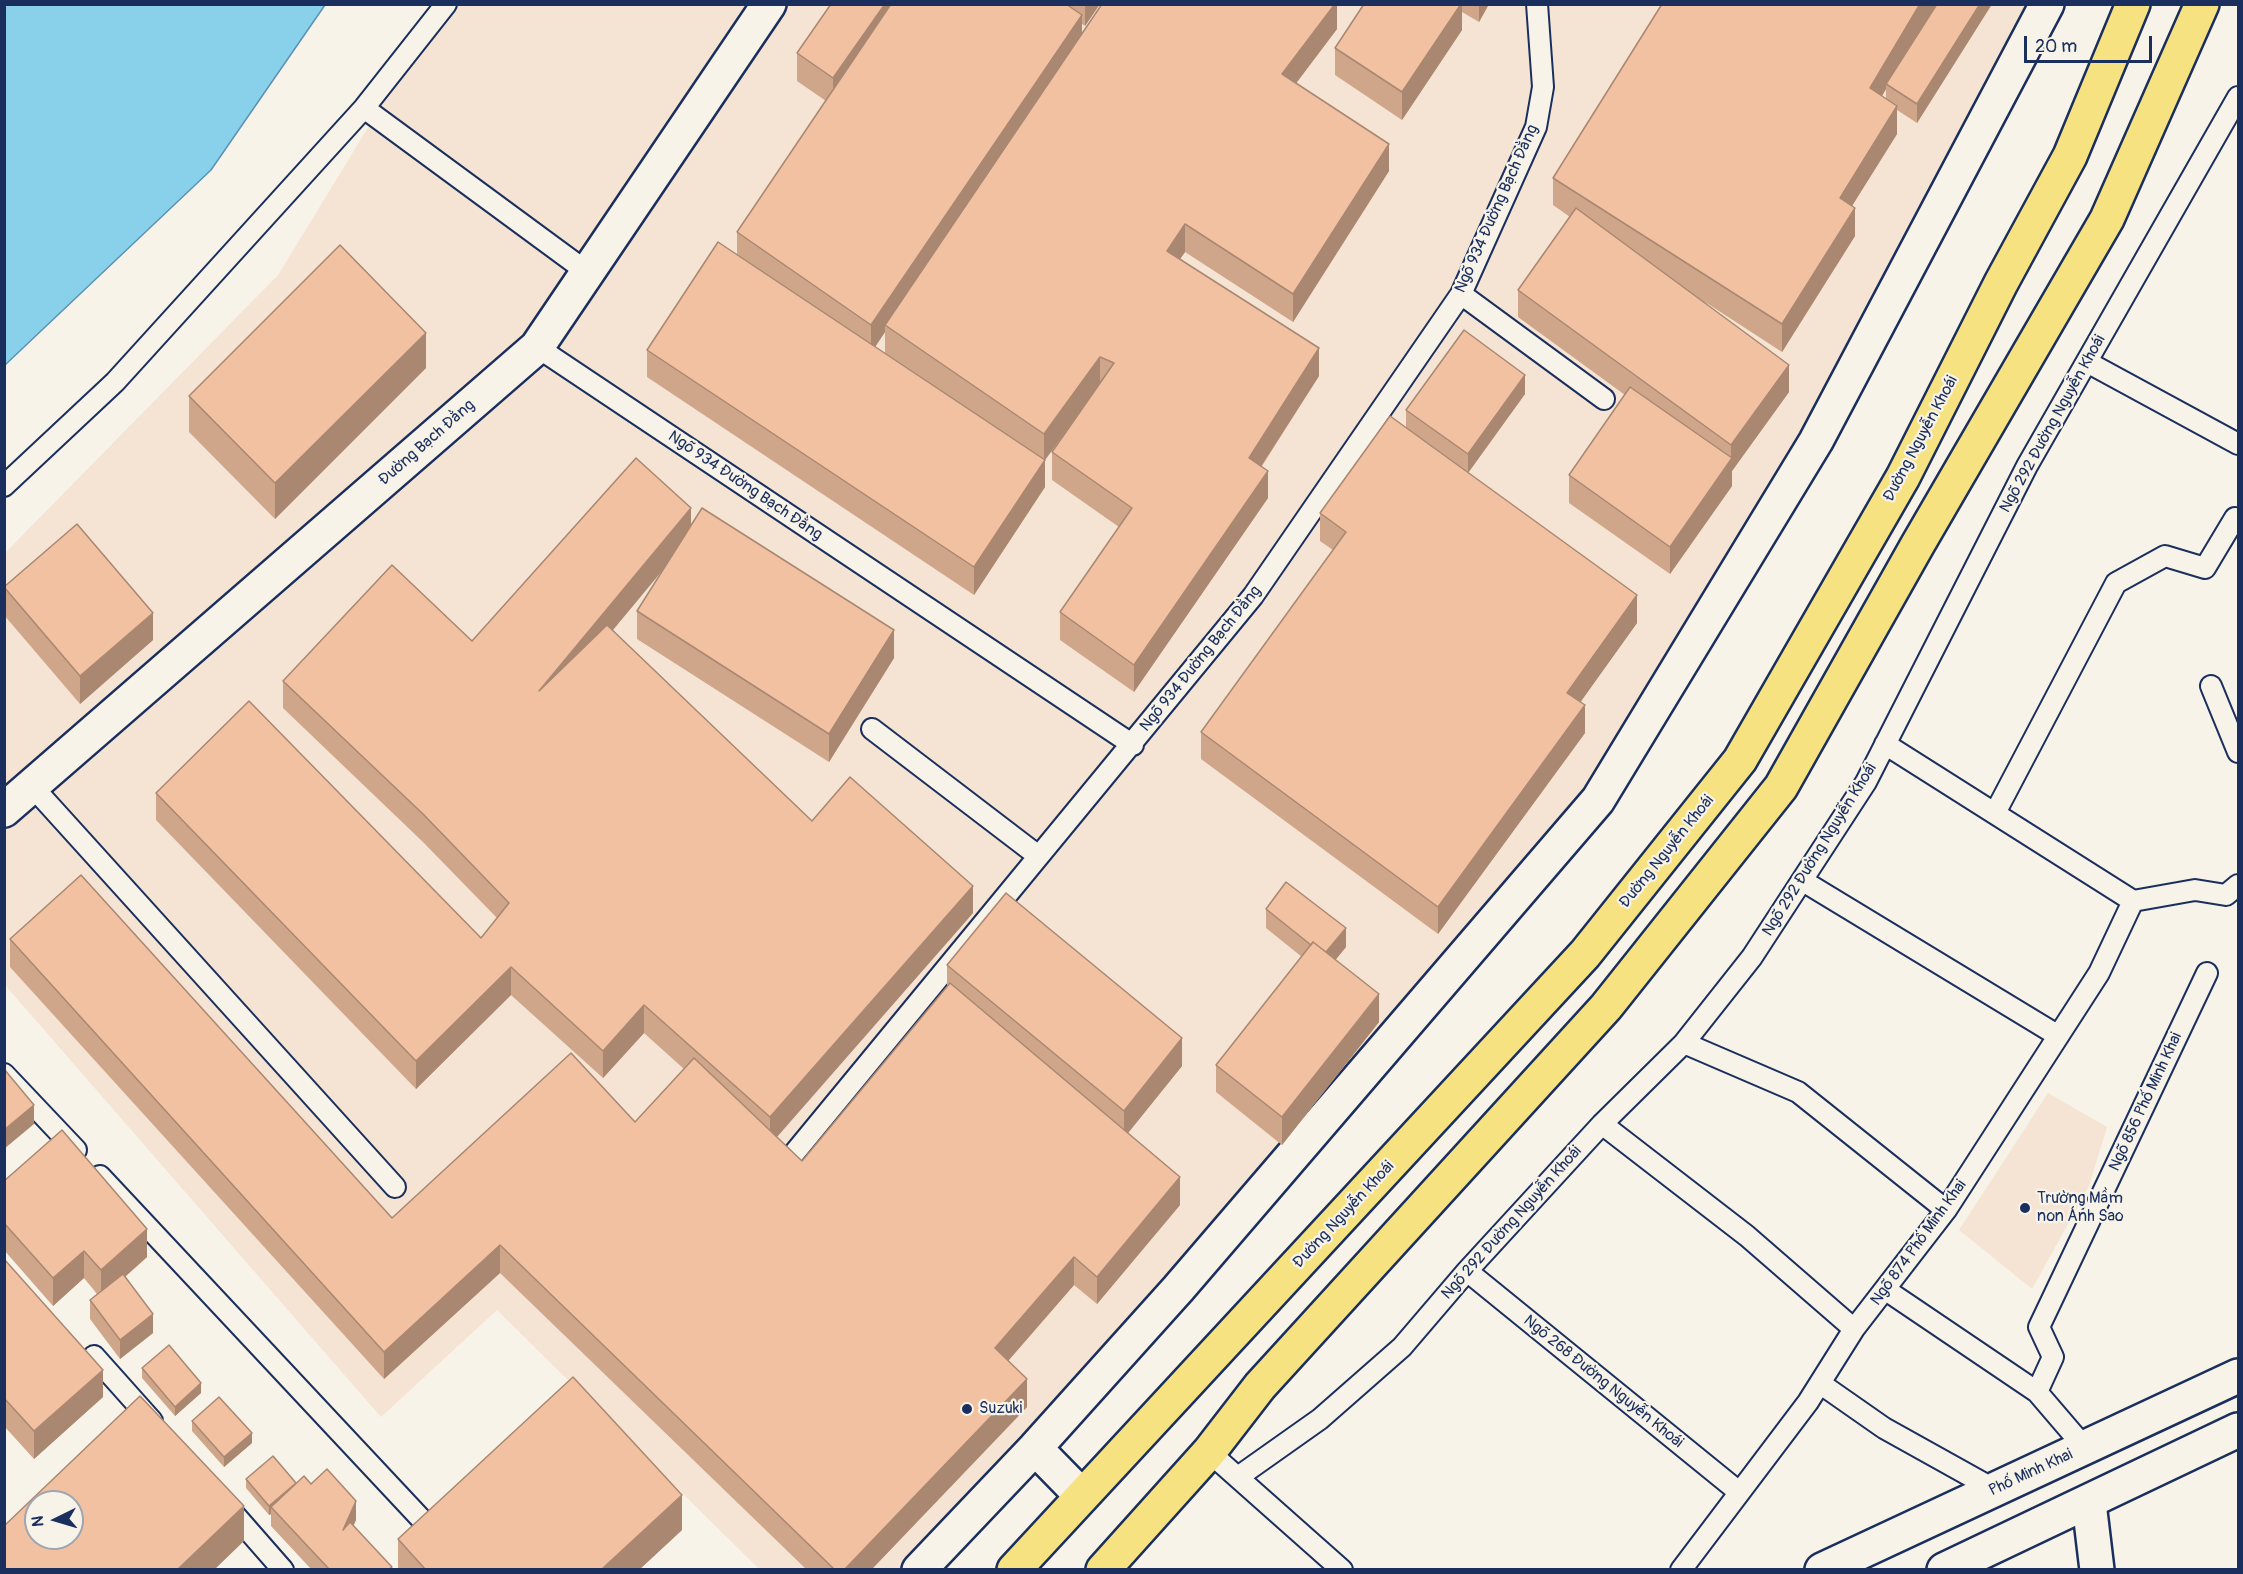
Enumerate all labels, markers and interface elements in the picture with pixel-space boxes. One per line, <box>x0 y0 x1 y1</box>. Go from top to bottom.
scale bar <box>2027 24 2154 62</box>
text: 20 m <box>2035 35 2077 58</box>
street label: Ngõ 934 Đường Bạch Đằng <box>1451 122 1543 296</box>
street label: Ngõ 292 Đường Nguyễn Khoái <box>1996 332 2110 516</box>
street label: Đường Nguyễn Khoái <box>1880 373 1962 505</box>
street label: Đường Bạch Đằng <box>375 396 479 490</box>
street label: Ngõ 934 Đường Bạch Đằng <box>664 427 826 545</box>
street label: Ngõ 934 Đường Bạch Đằng <box>1136 582 1266 736</box>
street label: Ngõ 292 Đường Nguyễn Khoái <box>1759 760 1881 940</box>
street label: Đường Nguyễn Khoái <box>1616 792 1718 912</box>
street label: Ngõ 856 Phố Minh Khai <box>2105 1030 2187 1174</box>
street label: Ngõ 292 Đường Nguyễn Khoái <box>1438 1142 1586 1304</box>
street label: Đường Nguyễn Khoái <box>1289 1157 1399 1273</box>
street label: Ngõ 874 Phố Minh Khai <box>1867 1176 1971 1310</box>
place label: Trường Mầm non Ánh Sao <box>2037 1189 2123 1227</box>
marker: Trường Mầm non Ánh Sao <box>2018 1201 2032 1215</box>
street label: Ngõ 268 Đường Nguyễn Khoái <box>1519 1312 1687 1452</box>
place label: Suzuki <box>979 1399 1022 1419</box>
marker: Suzuki <box>960 1402 974 1416</box>
street label: Phố Minh Khai <box>1986 1445 2076 1501</box>
north arrow <box>24 1490 84 1550</box>
text: N <box>28 1515 48 1528</box>

